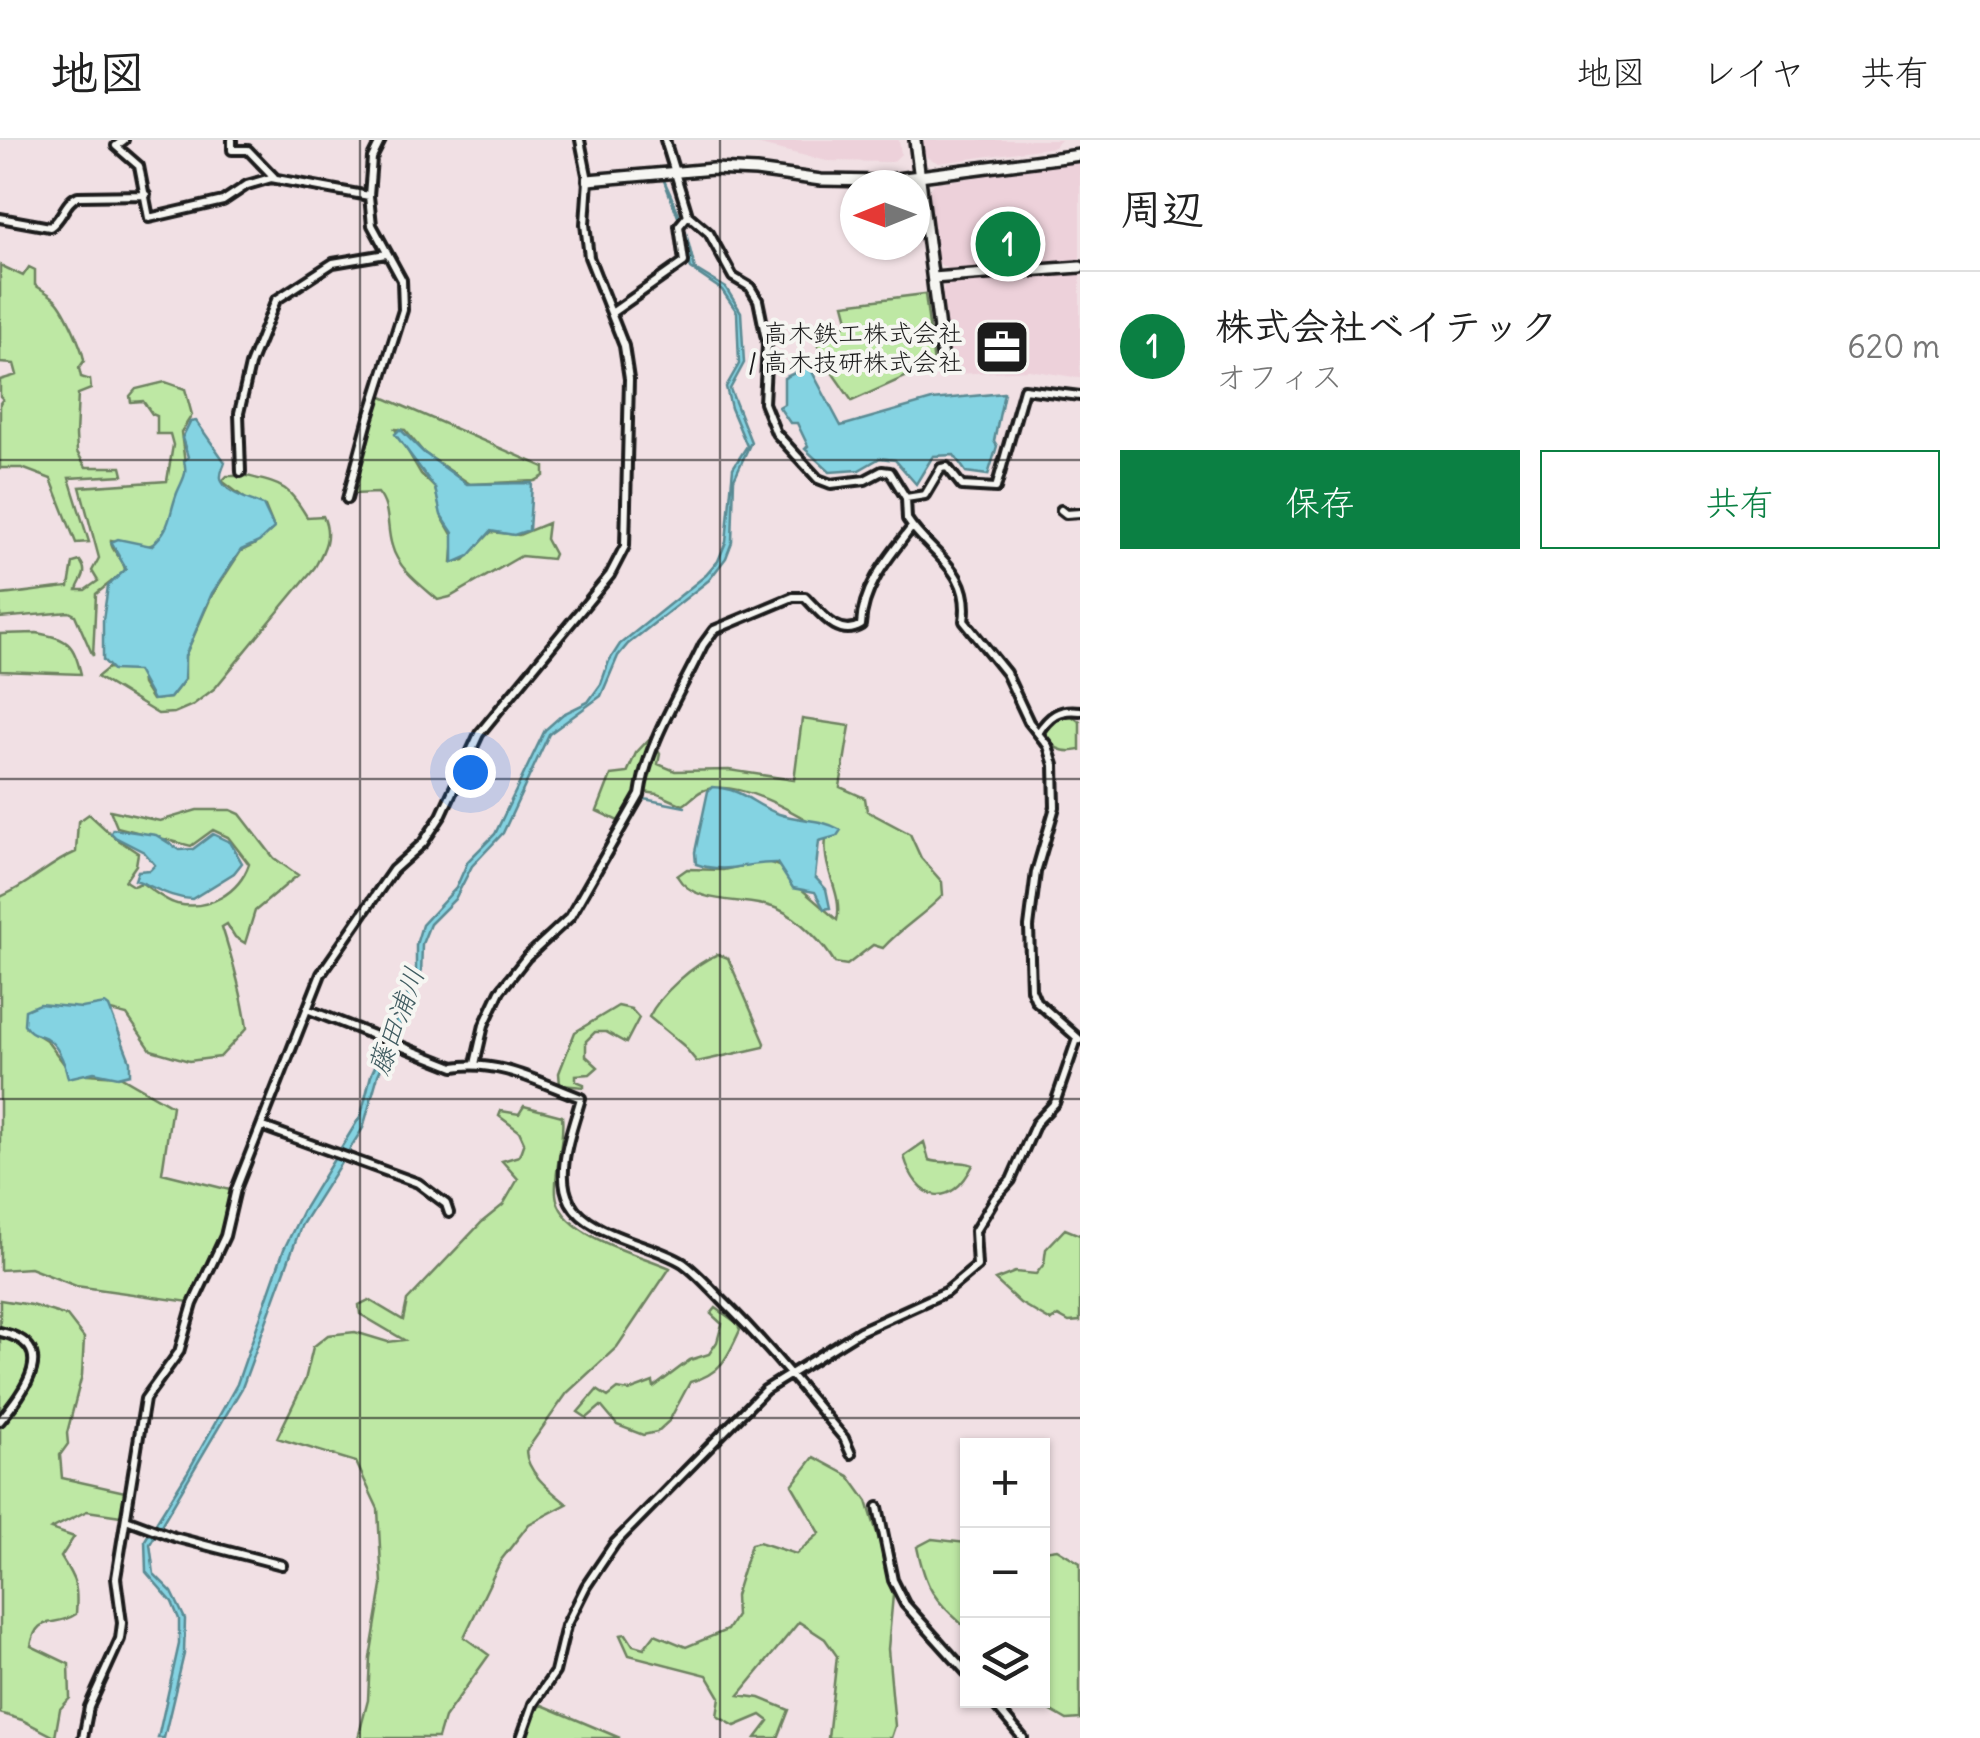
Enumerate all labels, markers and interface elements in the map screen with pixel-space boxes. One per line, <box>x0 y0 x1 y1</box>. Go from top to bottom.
text: 地図 <box>50 43 146 103</box>
text: 地図 <box>1576 50 1646 94</box>
text: レイヤ <box>1701 50 1805 94</box>
text: 共有 <box>1860 50 1930 94</box>
north arrow <box>840 170 930 260</box>
text: 周辺 <box>1120 183 1204 235</box>
pin: 1 <box>976 206 1040 282</box>
text: 株式会社ベイテック <box>1215 303 1558 350</box>
place label: 高木鉄工株式会社 / 高木技研株式会社 <box>748 317 963 378</box>
office icon: 高木鉄工株式会社 / 高木技研株式会社 <box>972 317 1032 377</box>
text: 1 <box>1146 326 1159 367</box>
text: 620 m <box>1847 326 1940 367</box>
text: オフィス <box>1215 356 1343 397</box>
button: 保存 <box>1120 450 1520 549</box>
button: 共有 <box>1540 450 1940 549</box>
your location <box>445 747 496 798</box>
water label: 藤田浦川 <box>360 962 432 1080</box>
map controls <box>960 1438 1050 1708</box>
button: + <box>960 1438 1050 1528</box>
button: − <box>960 1528 1050 1618</box>
button: layers <box>960 1618 1050 1708</box>

